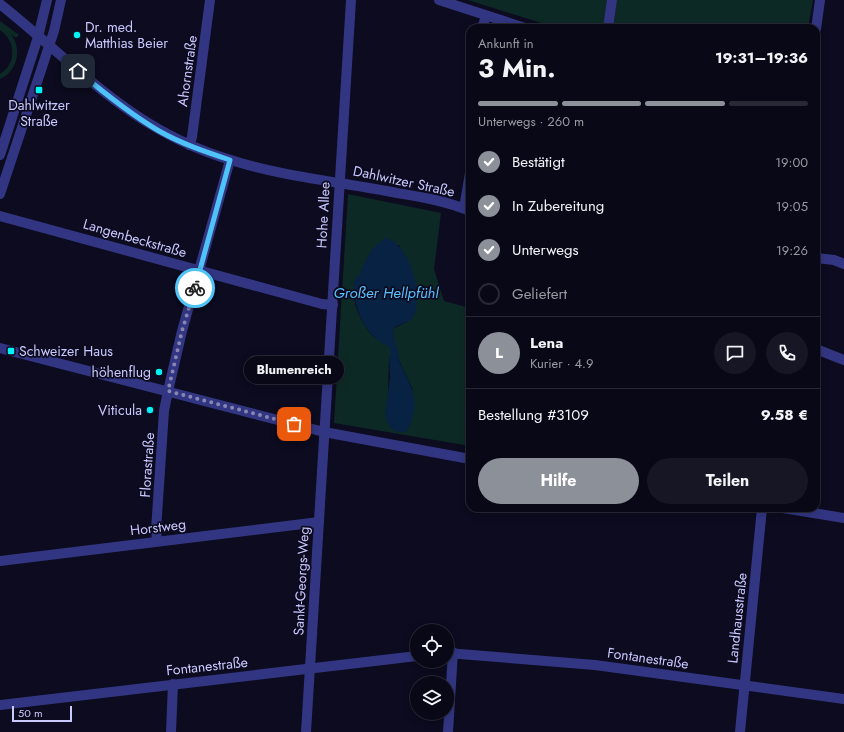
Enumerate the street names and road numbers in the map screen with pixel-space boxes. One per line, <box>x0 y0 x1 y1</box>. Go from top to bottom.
street label: Ahornstraße <box>172 34 202 108</box>
street label: Dahlwitzer Straße <box>351 160 457 202</box>
street label: Hohe Allee <box>311 181 335 249</box>
street label: Langenbeckstraße <box>81 214 189 262</box>
street label: Florastraße <box>135 432 159 498</box>
street label: Horstweg <box>129 514 187 540</box>
street label: Sankt-Georgs-Weg <box>288 526 314 636</box>
street label: Landhausstraße <box>722 572 752 664</box>
street label: Fontanestraße <box>606 642 690 674</box>
street label: Fontanestraße <box>165 652 249 680</box>

